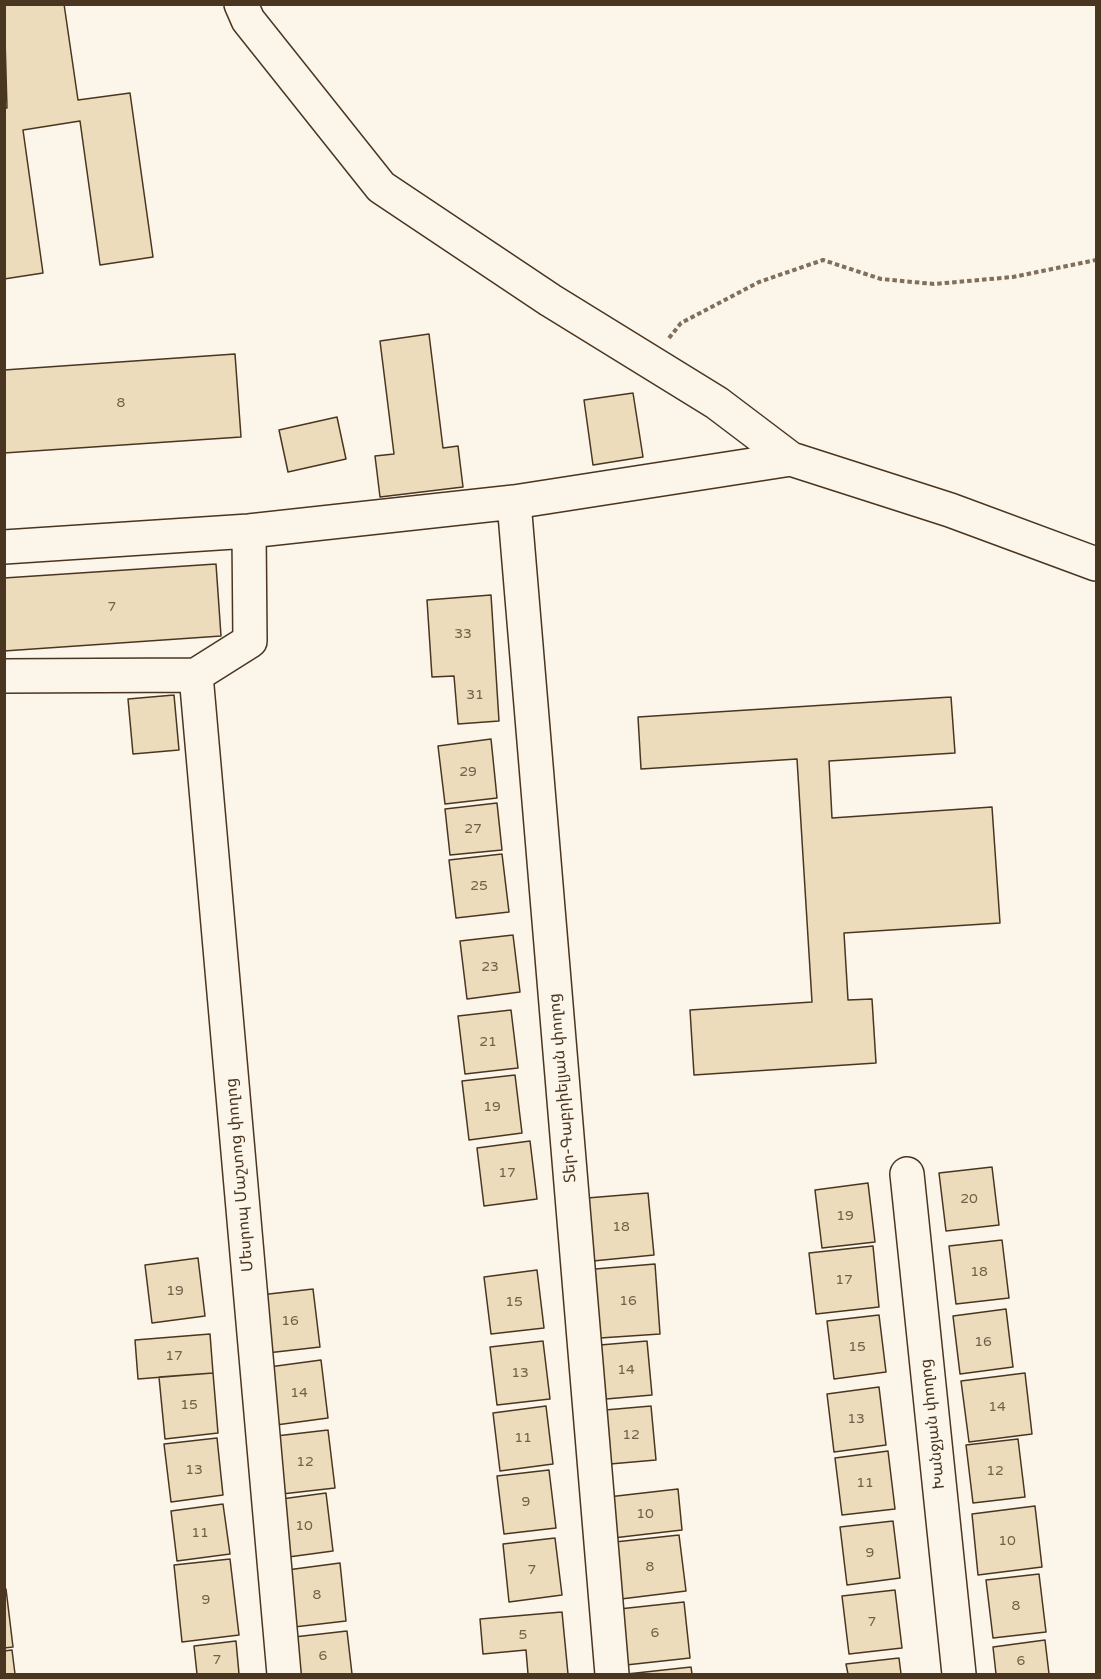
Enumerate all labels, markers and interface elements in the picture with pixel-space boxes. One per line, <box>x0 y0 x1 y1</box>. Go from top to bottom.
house number: 8 <box>117 395 125 411</box>
house number: 7 <box>108 599 116 615</box>
house number: 33 <box>454 626 472 642</box>
house number: 31 <box>466 687 484 703</box>
house number: 29 <box>459 764 477 780</box>
house number: 27 <box>464 821 482 837</box>
house number: 25 <box>470 878 488 894</box>
house number: 23 <box>481 959 499 975</box>
street label: Տեր-Գաբրիելյան փողոց <box>545 993 581 1183</box>
house number: 21 <box>479 1034 497 1050</box>
street label: Մեսրոպ Մաշտոց փողոց <box>222 1077 258 1273</box>
house number: 19 <box>483 1099 501 1115</box>
house number: 17 <box>498 1165 516 1181</box>
house number: 20 <box>960 1191 978 1207</box>
house number: 19 <box>836 1208 854 1224</box>
house number: 18 <box>612 1219 630 1235</box>
house number: 18 <box>970 1264 988 1280</box>
house number: 17 <box>835 1272 853 1288</box>
house number: 19 <box>166 1283 184 1299</box>
house number: 16 <box>619 1293 637 1309</box>
house number: 15 <box>505 1294 523 1310</box>
house number: 16 <box>281 1313 299 1329</box>
house number: 16 <box>974 1334 992 1350</box>
house number: 15 <box>848 1339 866 1355</box>
house number: 17 <box>165 1348 183 1364</box>
street label: Խանջյան փողոց <box>917 1358 949 1490</box>
house number: 14 <box>617 1362 635 1378</box>
house number: 13 <box>511 1365 529 1381</box>
house number: 14 <box>290 1385 308 1401</box>
house number: 15 <box>180 1397 198 1413</box>
house number: 14 <box>988 1399 1006 1415</box>
house number: 13 <box>847 1411 865 1427</box>
house number: 12 <box>622 1427 640 1443</box>
house number: 11 <box>514 1430 532 1446</box>
house number: 12 <box>296 1454 314 1470</box>
house number: 13 <box>185 1462 203 1478</box>
house number: 12 <box>986 1463 1004 1479</box>
house number: 11 <box>856 1475 874 1491</box>
house number: 9 <box>522 1494 530 1510</box>
house number: 10 <box>636 1506 654 1522</box>
house number: 10 <box>295 1518 313 1534</box>
house number: 11 <box>191 1525 209 1541</box>
house number: 10 <box>998 1533 1016 1549</box>
house number: 9 <box>866 1545 874 1561</box>
house number: 8 <box>646 1559 654 1575</box>
house number: 7 <box>528 1562 536 1578</box>
house number: 8 <box>313 1587 321 1603</box>
house number: 9 <box>202 1592 210 1608</box>
house number: 8 <box>1012 1598 1020 1614</box>
house number: 7 <box>868 1614 876 1630</box>
house number: 6 <box>651 1625 659 1641</box>
house number: 5 <box>519 1627 527 1643</box>
house number: 6 <box>319 1648 327 1664</box>
house number: 7 <box>213 1652 221 1668</box>
house number: 6 <box>1017 1653 1025 1669</box>

